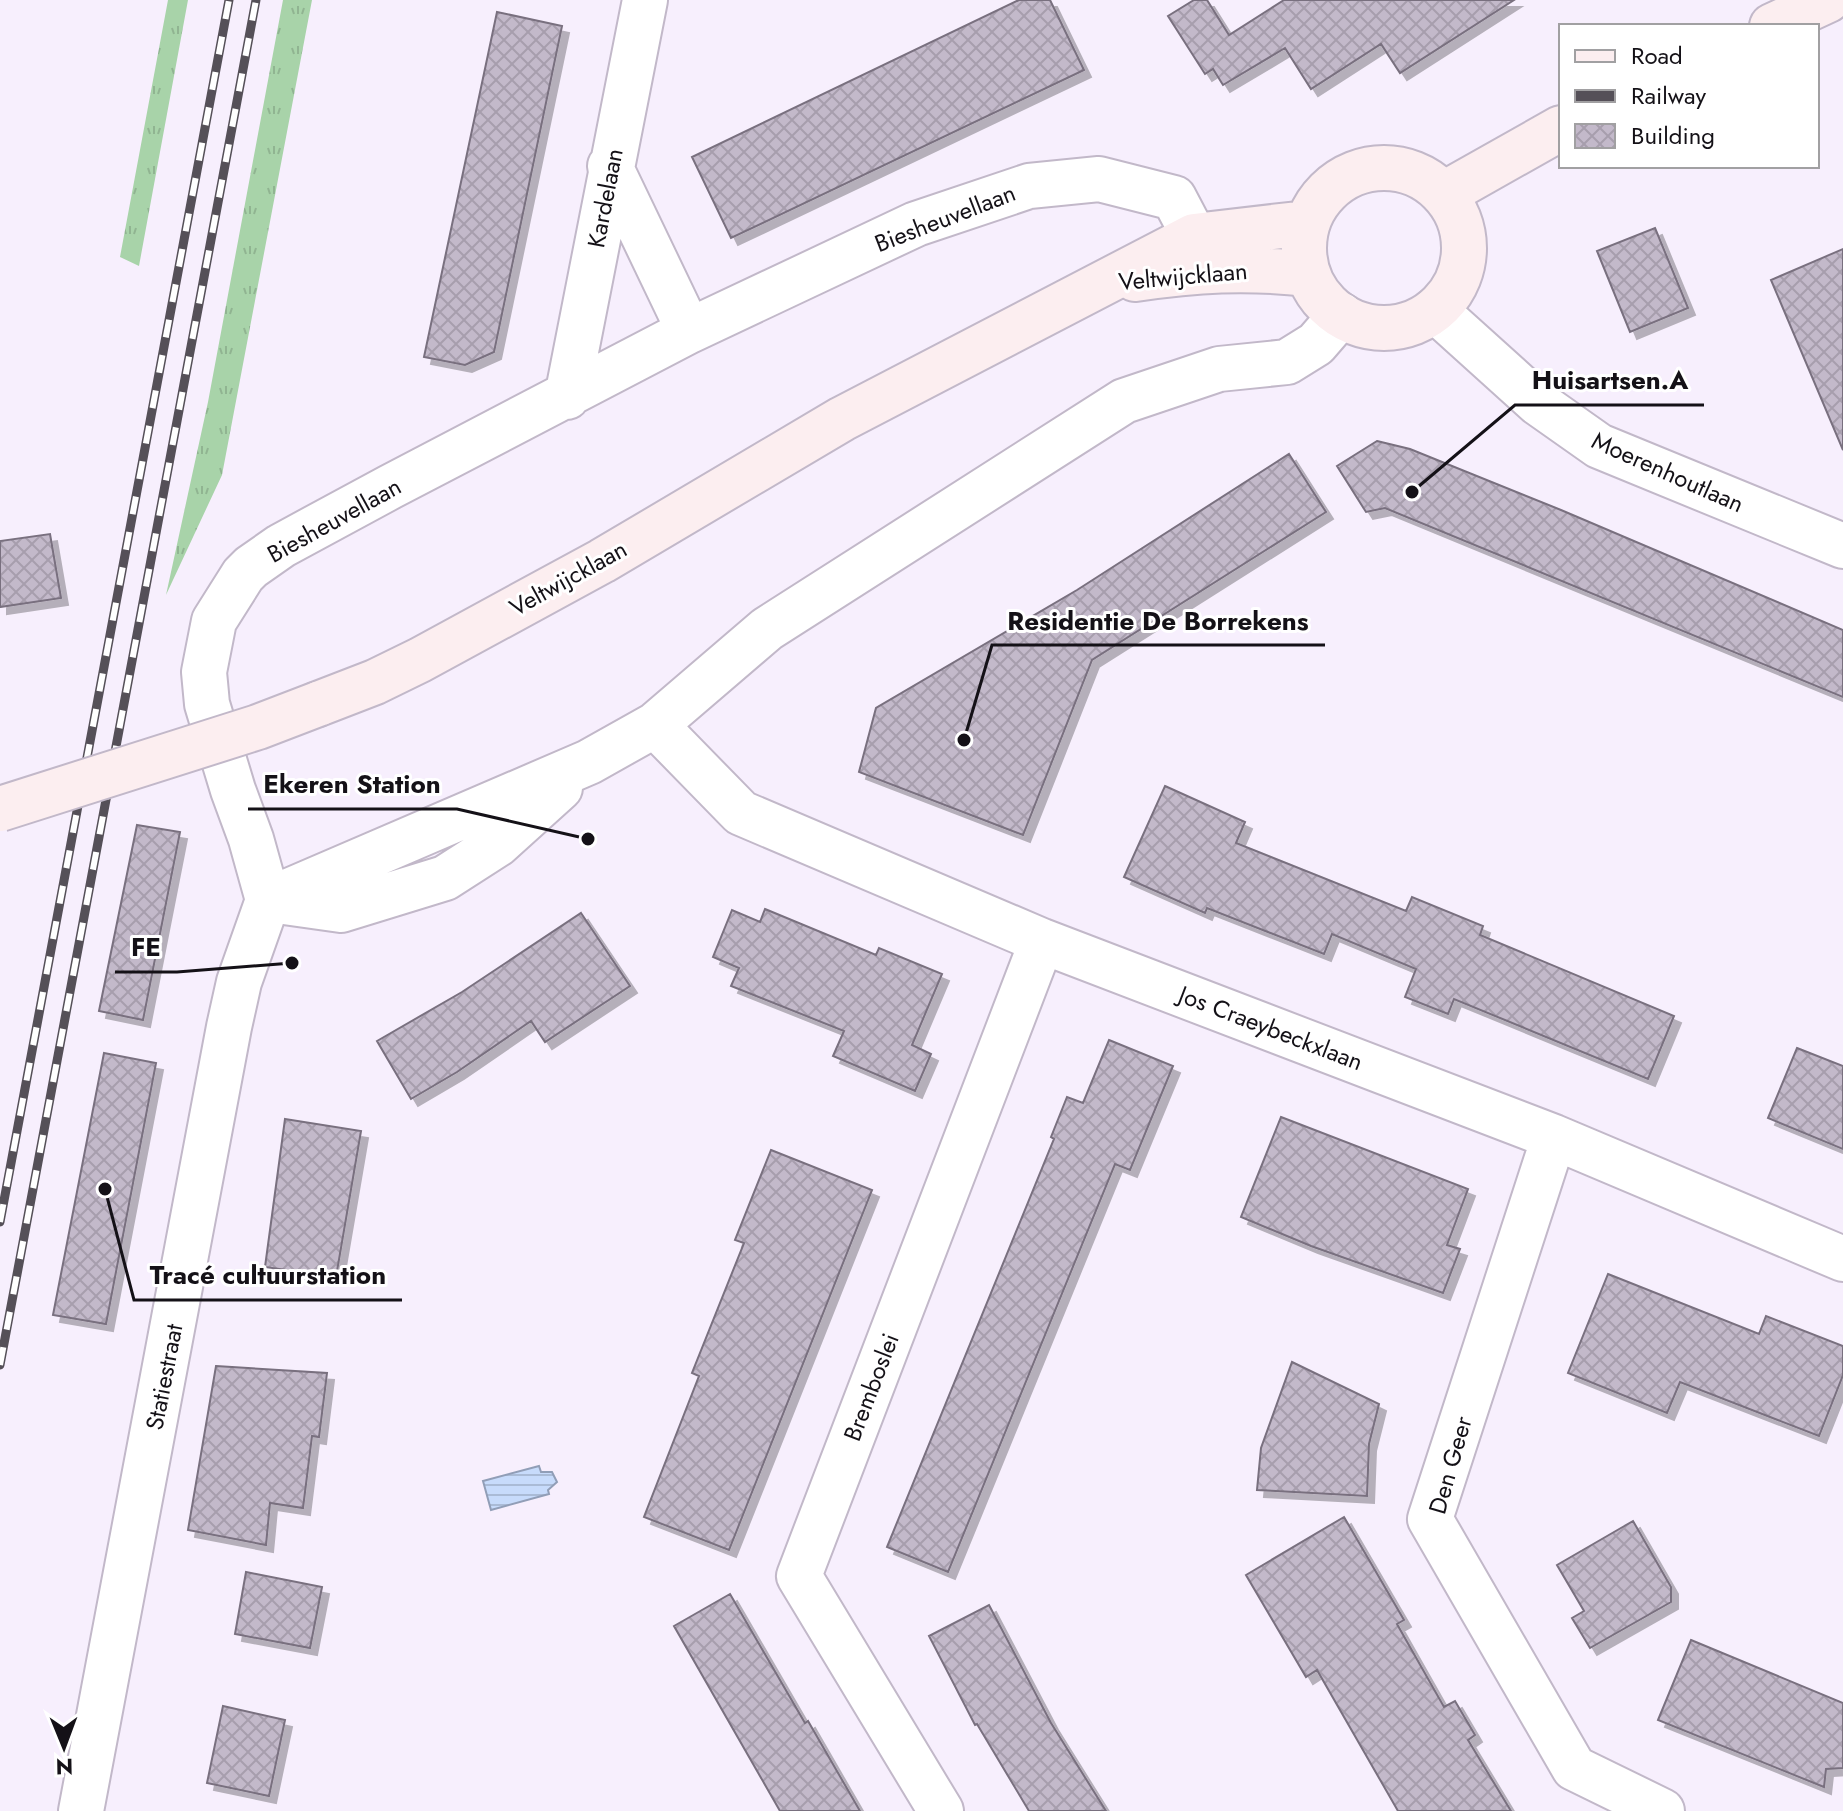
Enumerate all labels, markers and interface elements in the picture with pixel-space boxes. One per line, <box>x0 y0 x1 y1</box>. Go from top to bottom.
legend <box>1559 24 1819 168</box>
text: Road <box>1631 38 1683 73</box>
text: Railway <box>1631 78 1706 113</box>
text: Building <box>1631 118 1715 153</box>
street label: Kardelaan <box>578 145 632 251</box>
street label: Biesheuvellaan <box>869 175 1021 261</box>
street label: Veltwijcklaan <box>1117 253 1249 299</box>
callout: Huisartsen.A <box>1515 355 1704 405</box>
text: Huisartsen.A <box>1532 361 1689 399</box>
street label: Moerenhoutlaan <box>1586 423 1750 521</box>
street label: Biesheuvellaan <box>261 469 407 571</box>
street label: Veltwijcklaan <box>503 531 633 625</box>
callout: Residentie De Borrekens <box>992 595 1325 645</box>
text: Residentie De Borrekens <box>1007 602 1309 640</box>
callout: Ekeren Station <box>248 759 457 809</box>
text: Ekeren Station <box>263 765 441 803</box>
callout: FE <box>115 922 177 972</box>
text: FE <box>131 928 161 966</box>
street label: Jos Craeybeckxlaan <box>1171 976 1368 1079</box>
callout: Tracé cultuurstation <box>134 1250 402 1300</box>
text: Tracé cultuurstation <box>150 1256 386 1294</box>
street label: Statiestraat <box>137 1321 191 1433</box>
street label: Bremboslei <box>834 1328 908 1446</box>
street label: Den Geer <box>1419 1411 1481 1518</box>
north arrow <box>24 1707 104 1787</box>
text: N <box>55 1751 73 1783</box>

